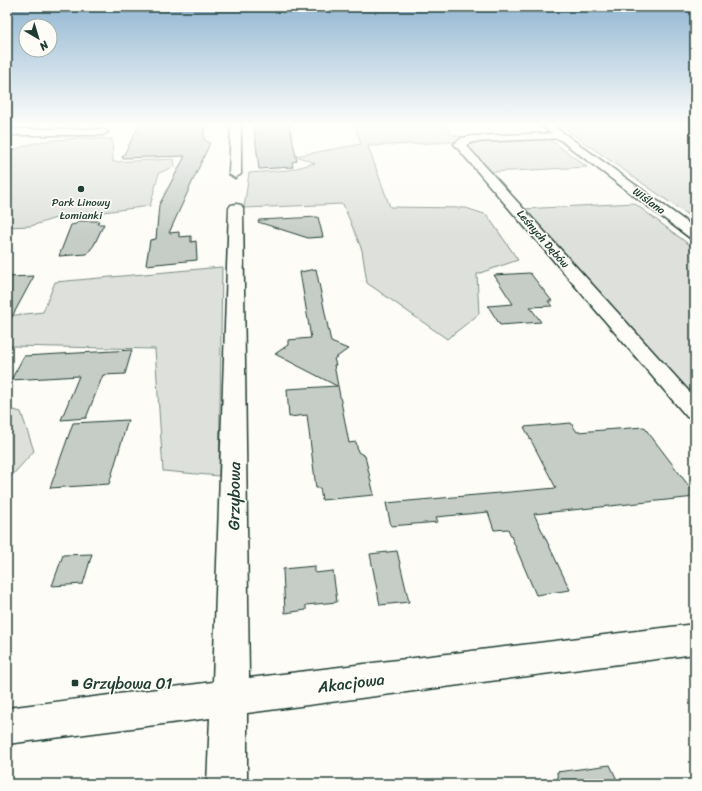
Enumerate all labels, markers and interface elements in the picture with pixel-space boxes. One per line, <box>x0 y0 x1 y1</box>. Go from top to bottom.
north arrow <box>18 18 58 58</box>
text: N <box>35 35 53 56</box>
street label: Wiślana <box>629 183 670 220</box>
marker: Park Linowy Łomianki <box>76 184 86 194</box>
place label: Park Linowy Łomianki <box>52 193 110 225</box>
street label: Leśnych Dębów <box>512 205 574 273</box>
street label: Grzybowa <box>219 461 249 530</box>
street label: Akacjowa <box>315 665 386 702</box>
place label: Grzybowa 01 <box>83 669 173 698</box>
marker: Grzybowa 01 <box>70 678 80 688</box>

